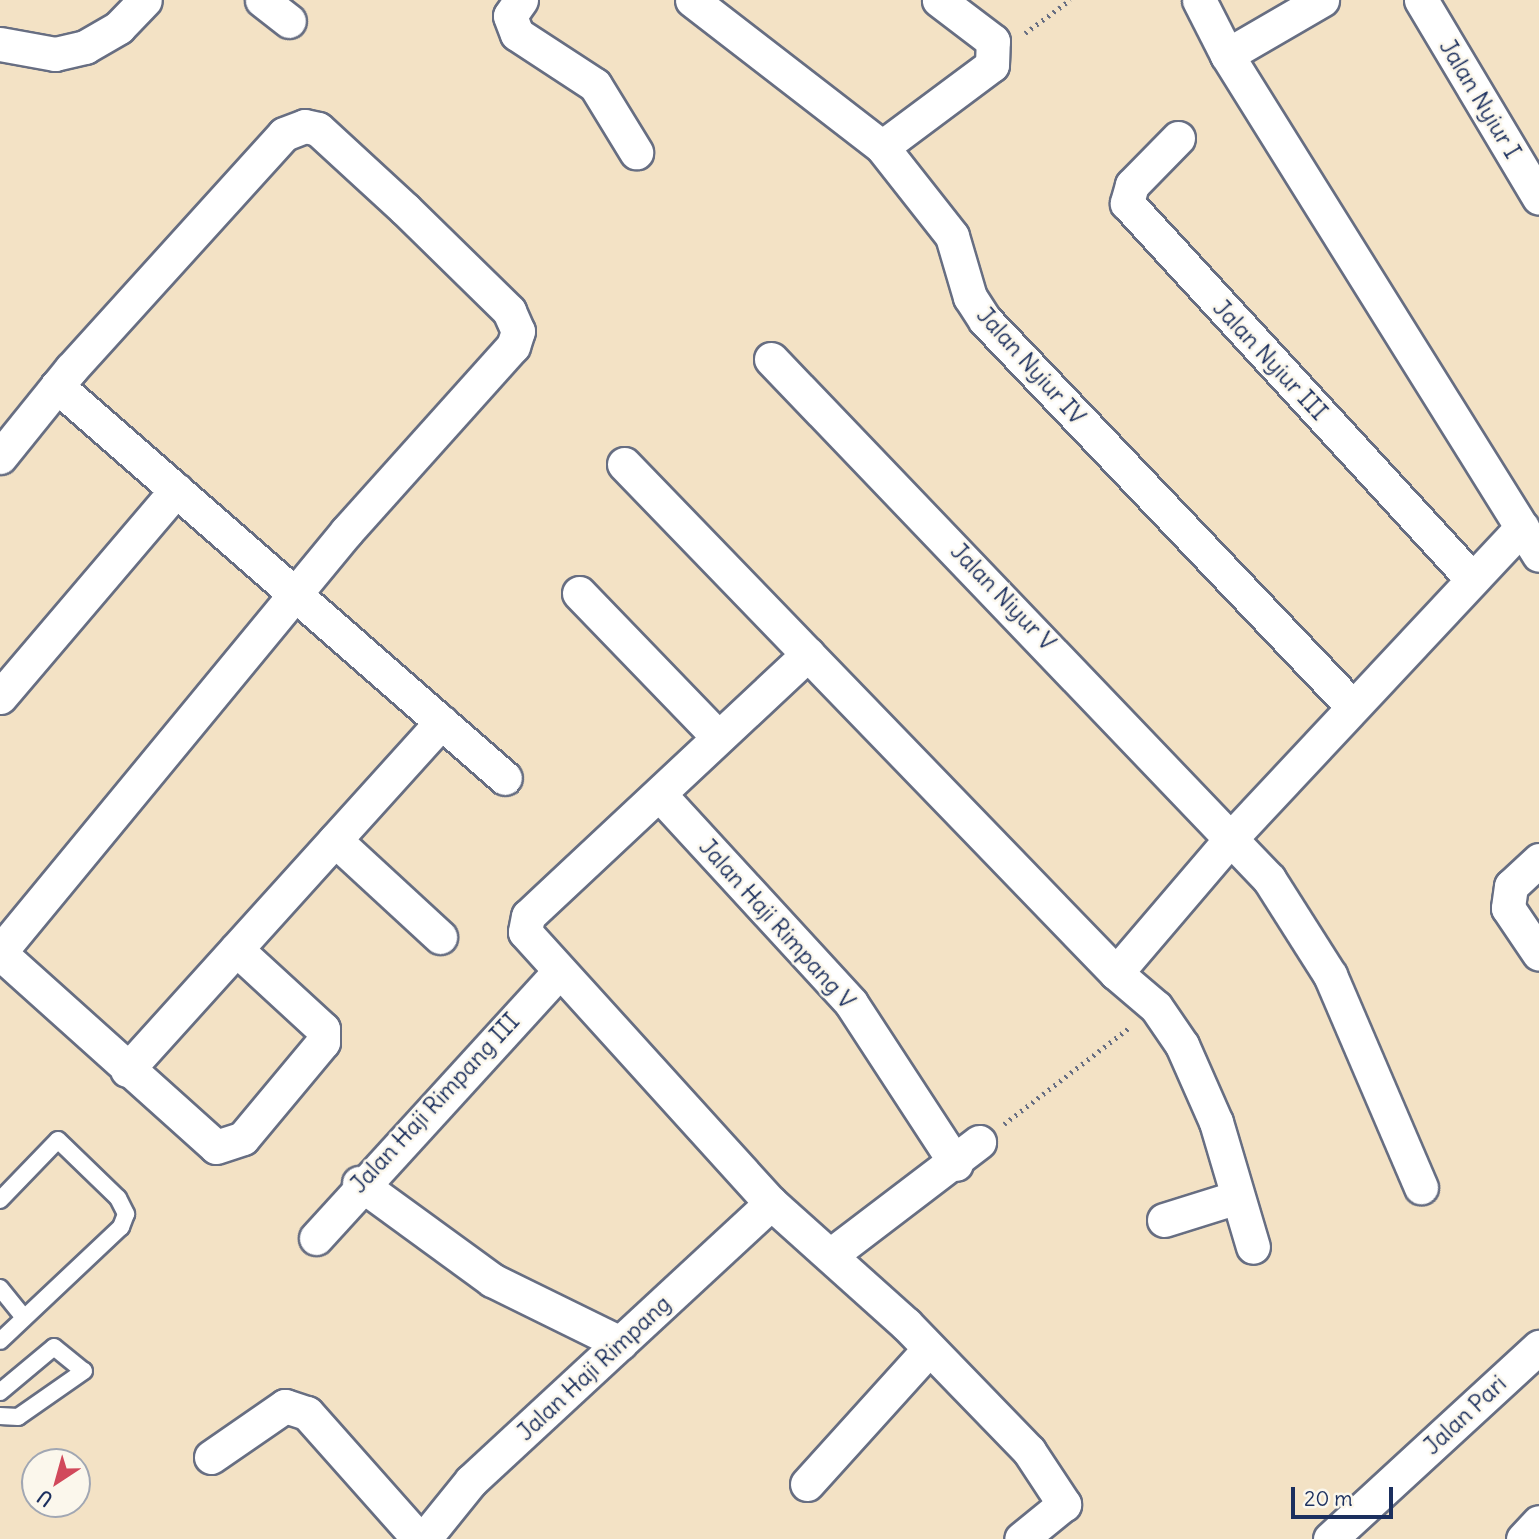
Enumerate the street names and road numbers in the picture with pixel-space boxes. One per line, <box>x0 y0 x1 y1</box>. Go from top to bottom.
street label: Jalan Nyiur I <box>1434 34 1526 164</box>
street label: Jalan Nyiur III <box>1207 294 1333 426</box>
street label: Jalan Nyiur IV <box>971 302 1091 430</box>
street label: Jalan Niyur V <box>945 538 1061 656</box>
street label: Jalan Haji Rimpang V <box>693 833 861 1015</box>
street label: Jalan Haji Rimpang III <box>345 1008 525 1198</box>
street label: Jalan Haji Rimpang <box>512 1290 676 1446</box>
street label: Jalan Pari <box>1418 1370 1512 1460</box>

